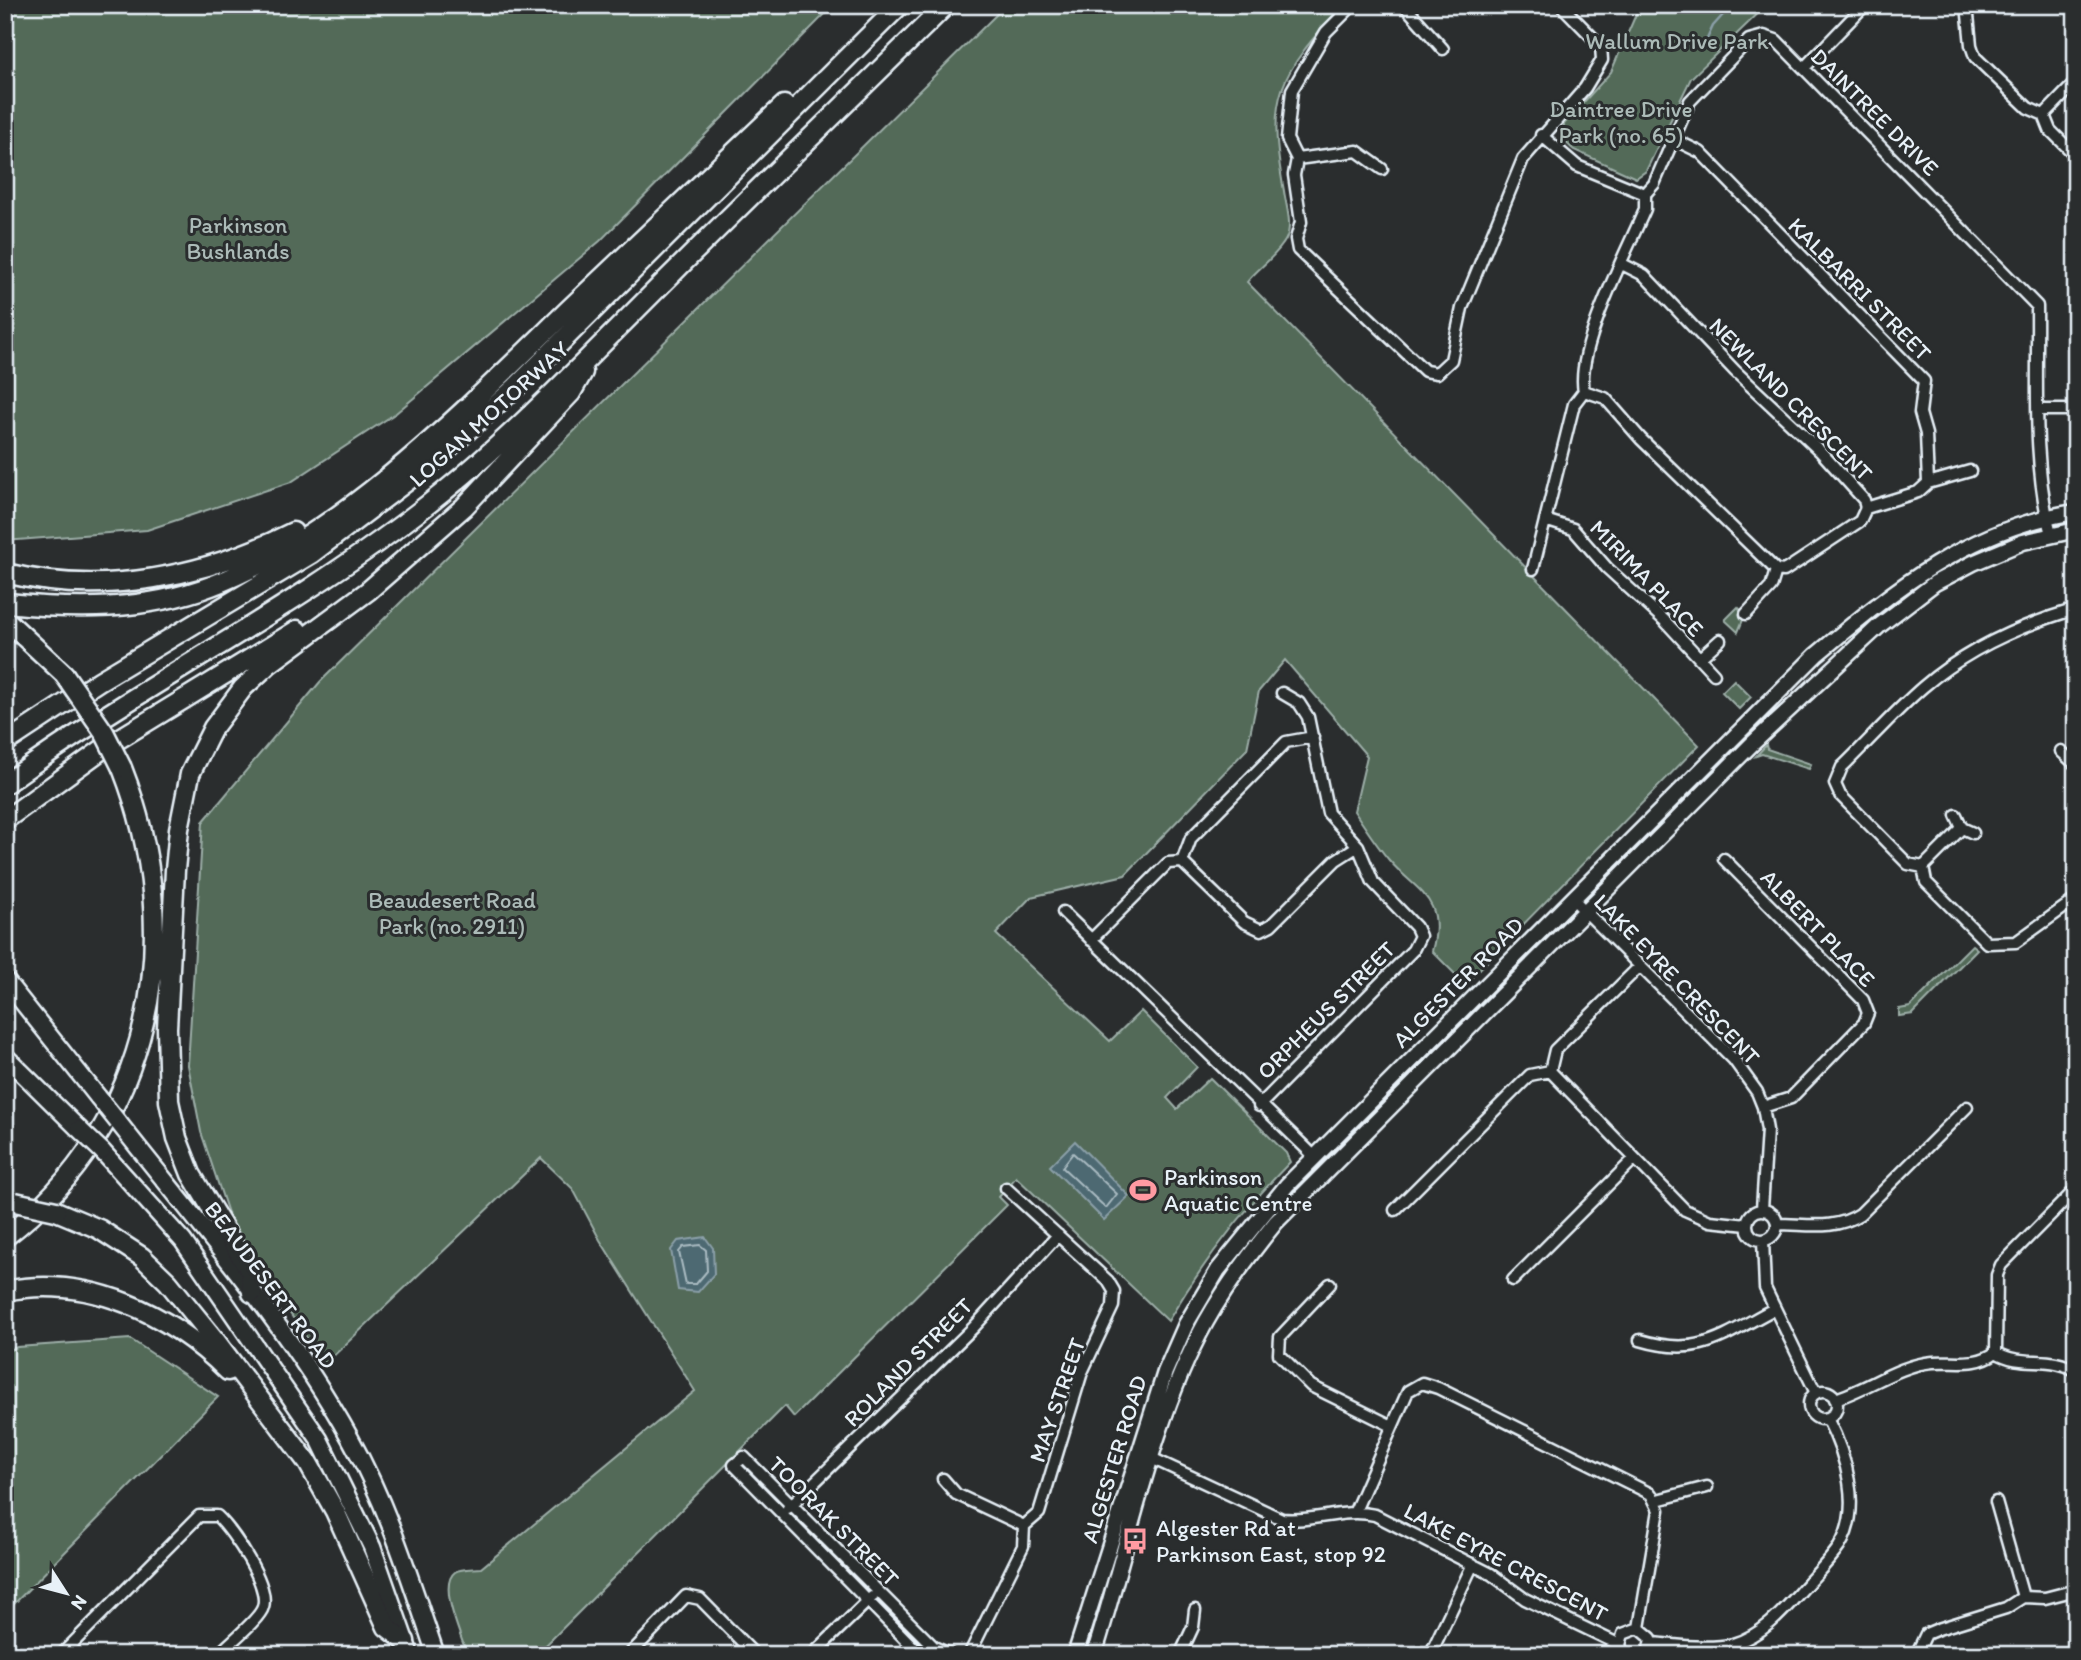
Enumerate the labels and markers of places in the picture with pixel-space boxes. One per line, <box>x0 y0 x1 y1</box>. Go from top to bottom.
place label: Parkinson Aquatic Centre <box>1164 1163 1312 1217</box>
sports icon: Parkinson Aquatic Centre <box>1128 1175 1158 1205</box>
place label: Algester Rd at Parkinson East, stop 92 <box>1156 1514 1386 1568</box>
bus stop icon: Algester Rd at Parkinson East, stop 92 <box>1120 1526 1150 1556</box>

